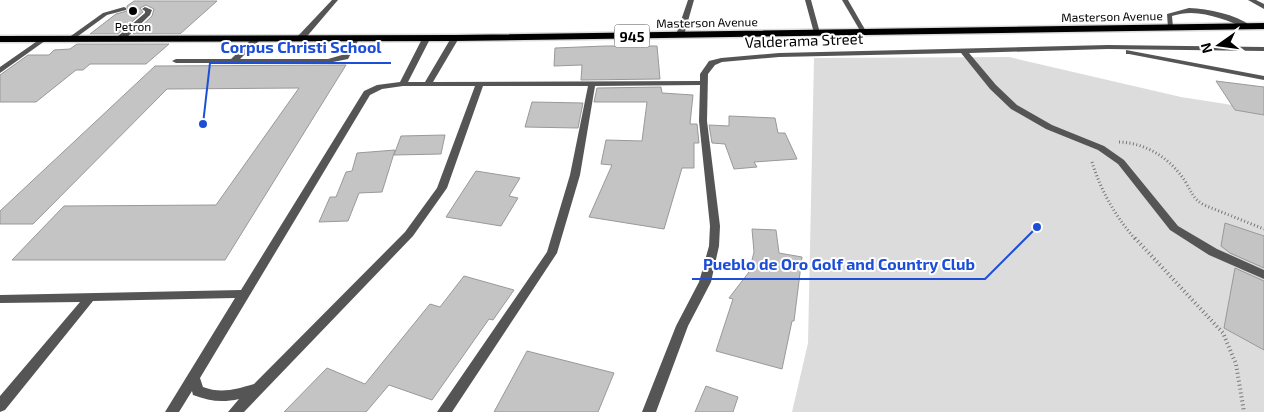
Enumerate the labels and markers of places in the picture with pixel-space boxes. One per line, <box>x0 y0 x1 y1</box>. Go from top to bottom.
marker: Petron <box>127 5 139 17</box>
place label: Petron <box>115 19 151 33</box>
callout: Corpus Christi School <box>210 32 391 63</box>
callout: Pueblo de Oro Golf and Country Club <box>692 248 985 279</box>

